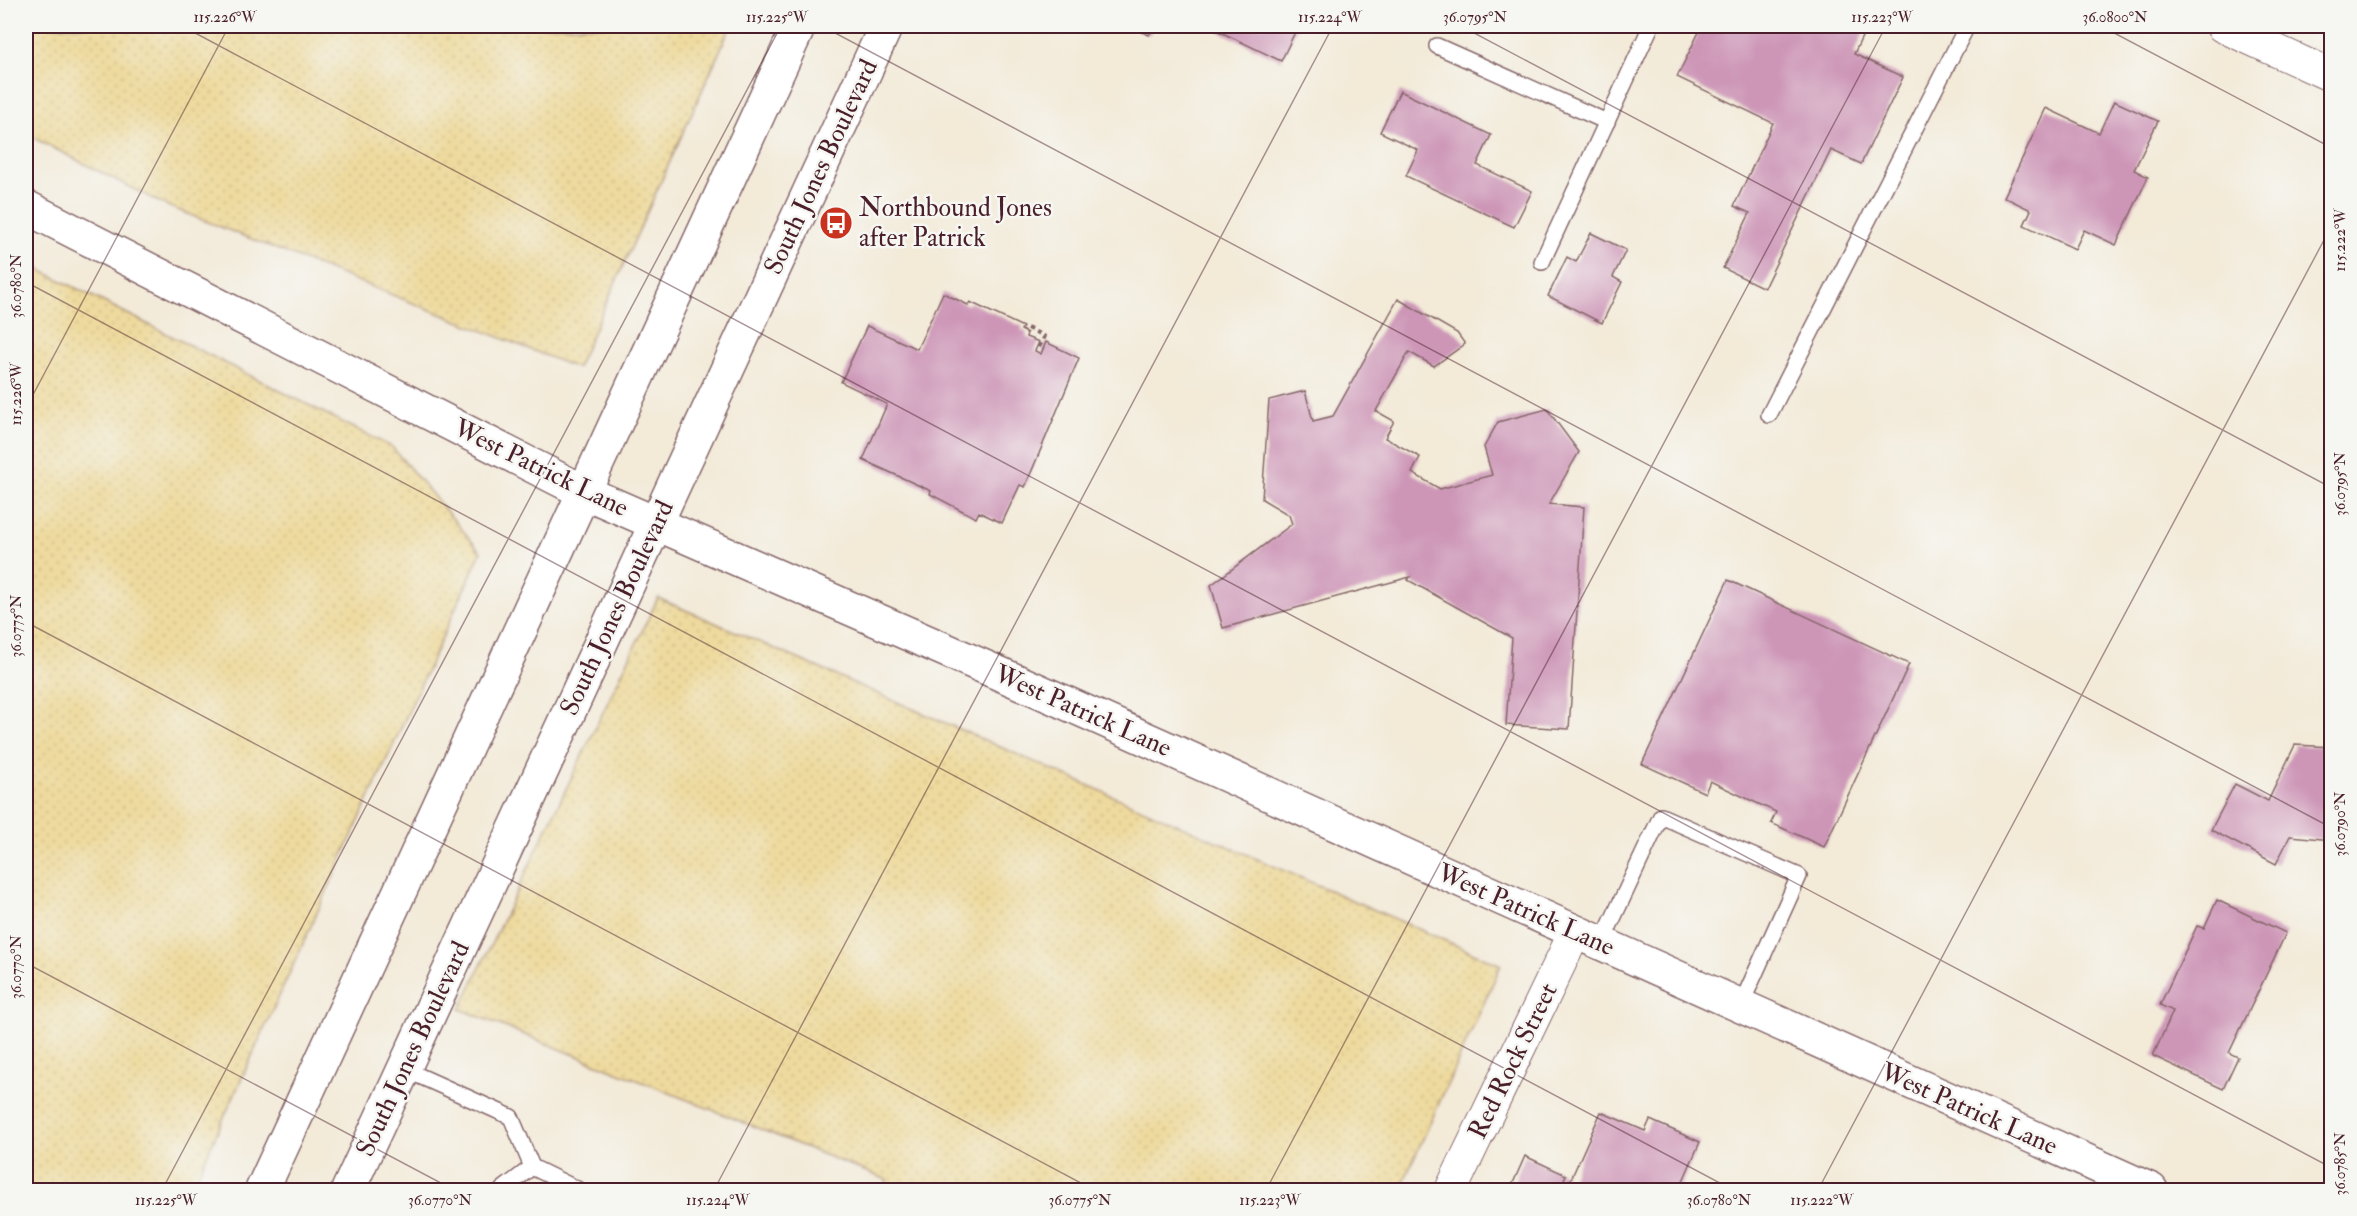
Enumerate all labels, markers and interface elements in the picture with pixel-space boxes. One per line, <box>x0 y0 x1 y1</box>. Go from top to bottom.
text: 115.226°W <box>193 8 257 27</box>
text: 115.225°W <box>746 8 809 27</box>
text: 115.224°W <box>1298 8 1363 27</box>
text: 36.0795°N <box>1443 8 1507 27</box>
text: 115.223°W <box>1851 8 1913 27</box>
text: 36.0800°N <box>2082 8 2148 27</box>
street label: South Jones Boulevard <box>757 54 885 280</box>
place label: Northbound Jones after Patrick <box>859 192 1052 254</box>
bus stop icon: Northbound Jones after Patrick <box>818 205 854 241</box>
text: 115.222°W <box>2331 208 2350 272</box>
text: 36.0780°N <box>7 253 26 318</box>
text: 115.226°W <box>7 362 26 426</box>
street label: West Patrick Lane <box>448 411 634 524</box>
text: 36.0795°N <box>2331 452 2350 516</box>
street label: South Jones Boulevard <box>553 495 681 721</box>
text: 36.0775°N <box>7 594 26 658</box>
street label: West Patrick Lane <box>989 657 1177 764</box>
text: 36.0790°N <box>2331 791 2350 856</box>
street label: West Patrick Lane <box>1432 856 1620 963</box>
text: 36.0770°N <box>7 934 26 999</box>
street label: South Jones Boulevard <box>349 936 477 1162</box>
street label: Red Rock Street <box>1461 978 1565 1144</box>
street label: West Patrick Lane <box>1875 1055 2063 1162</box>
text: 36.0785°N <box>2331 1132 2350 1196</box>
text: 115.225°W <box>135 1191 198 1210</box>
text: 36.0770°N <box>408 1191 473 1210</box>
text: 115.224°W <box>686 1191 751 1210</box>
text: 36.0775°N <box>1048 1191 1112 1210</box>
text: 115.223°W <box>1239 1191 1301 1210</box>
text: 36.0780°N <box>1687 1191 1752 1210</box>
text: 115.222°W <box>1790 1191 1854 1210</box>

